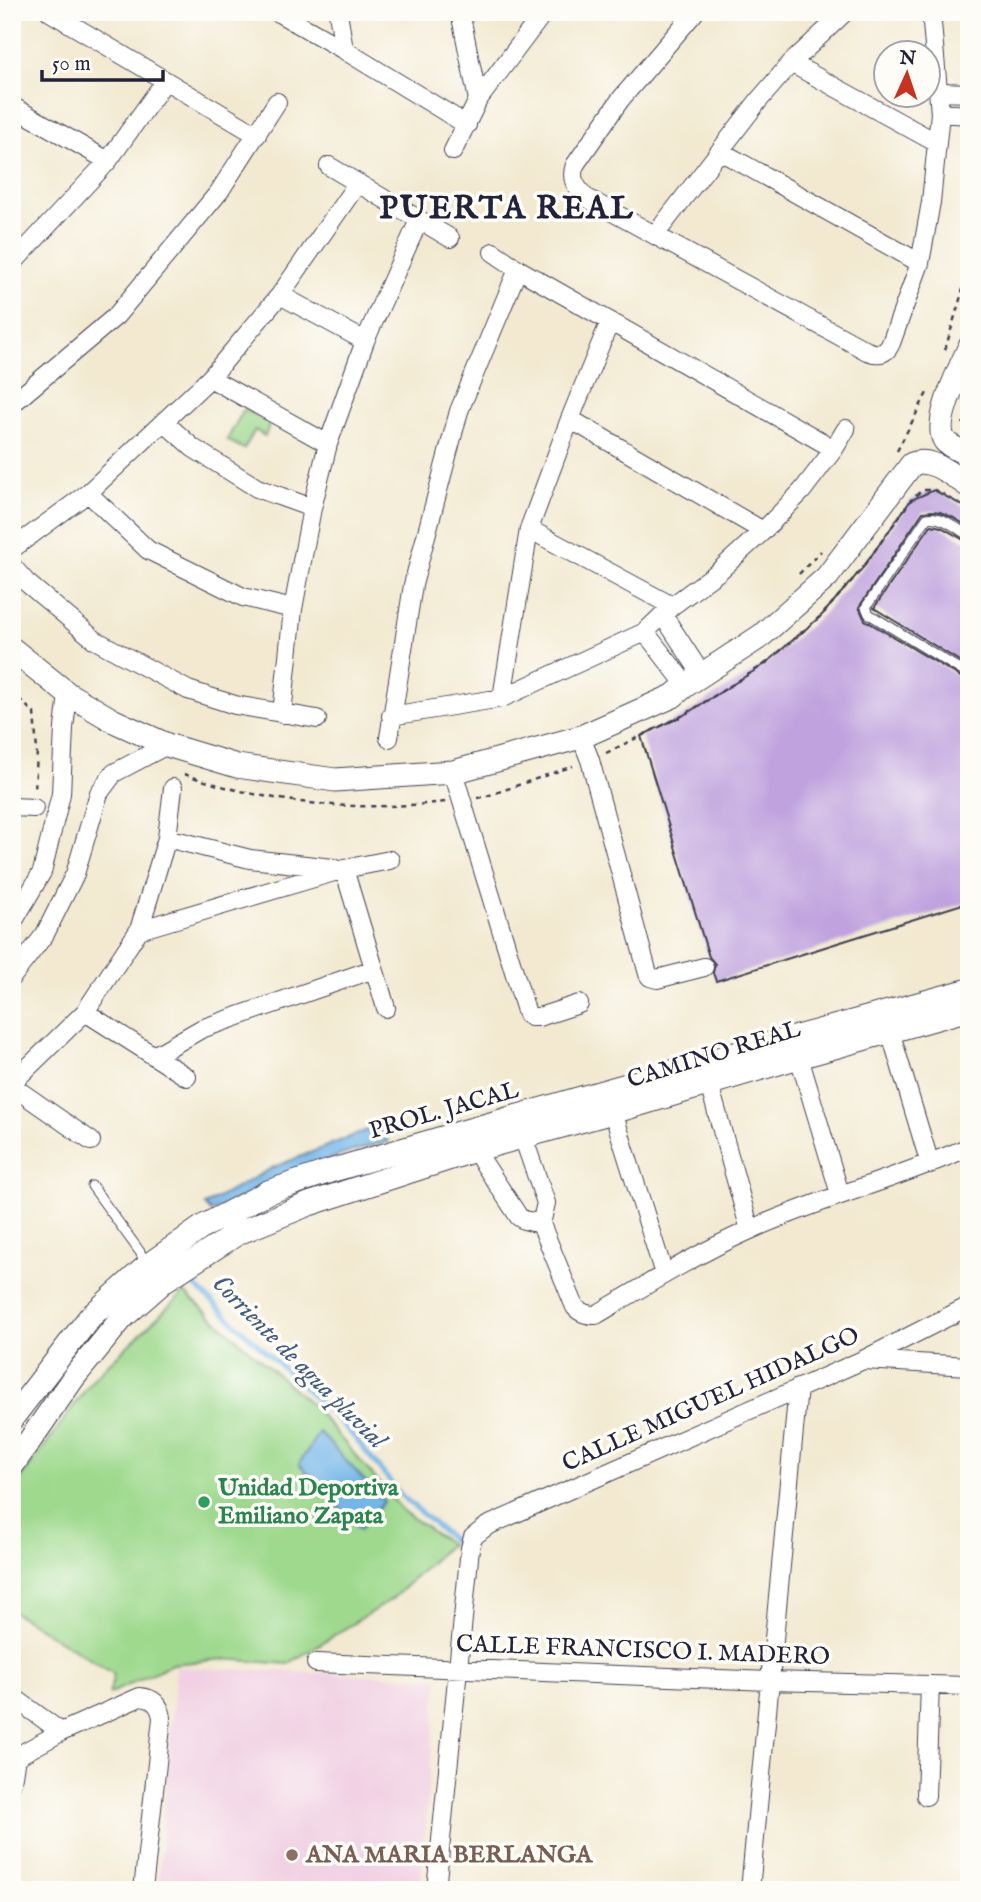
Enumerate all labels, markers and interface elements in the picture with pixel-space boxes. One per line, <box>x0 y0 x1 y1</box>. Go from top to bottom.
scale bar <box>42 38 163 82</box>
north arrow <box>872 38 942 108</box>
text: N <box>898 47 917 71</box>
text: 50 m <box>52 51 91 78</box>
district label: PUERTA REAL <box>379 189 635 230</box>
street label: CAMINO REAL <box>623 1014 805 1096</box>
street label: PROL. JACAL <box>366 1075 523 1147</box>
water label: Corriente de agua pluvial <box>204 1268 394 1458</box>
street label: CALLE MIGUEL HIDALGO <box>558 1320 864 1480</box>
place label: Unidad Deportiva Emiliano Zapata <box>217 1473 399 1532</box>
marker: Unidad Deportiva Emiliano Zapata <box>196 1494 212 1510</box>
street label: CALLE FRANCISCO I. MADERO <box>455 1629 831 1673</box>
place label: ANA MARIA BERLANGA <box>305 1840 594 1871</box>
marker: ANA MARIA BERLANGA <box>284 1847 300 1863</box>

